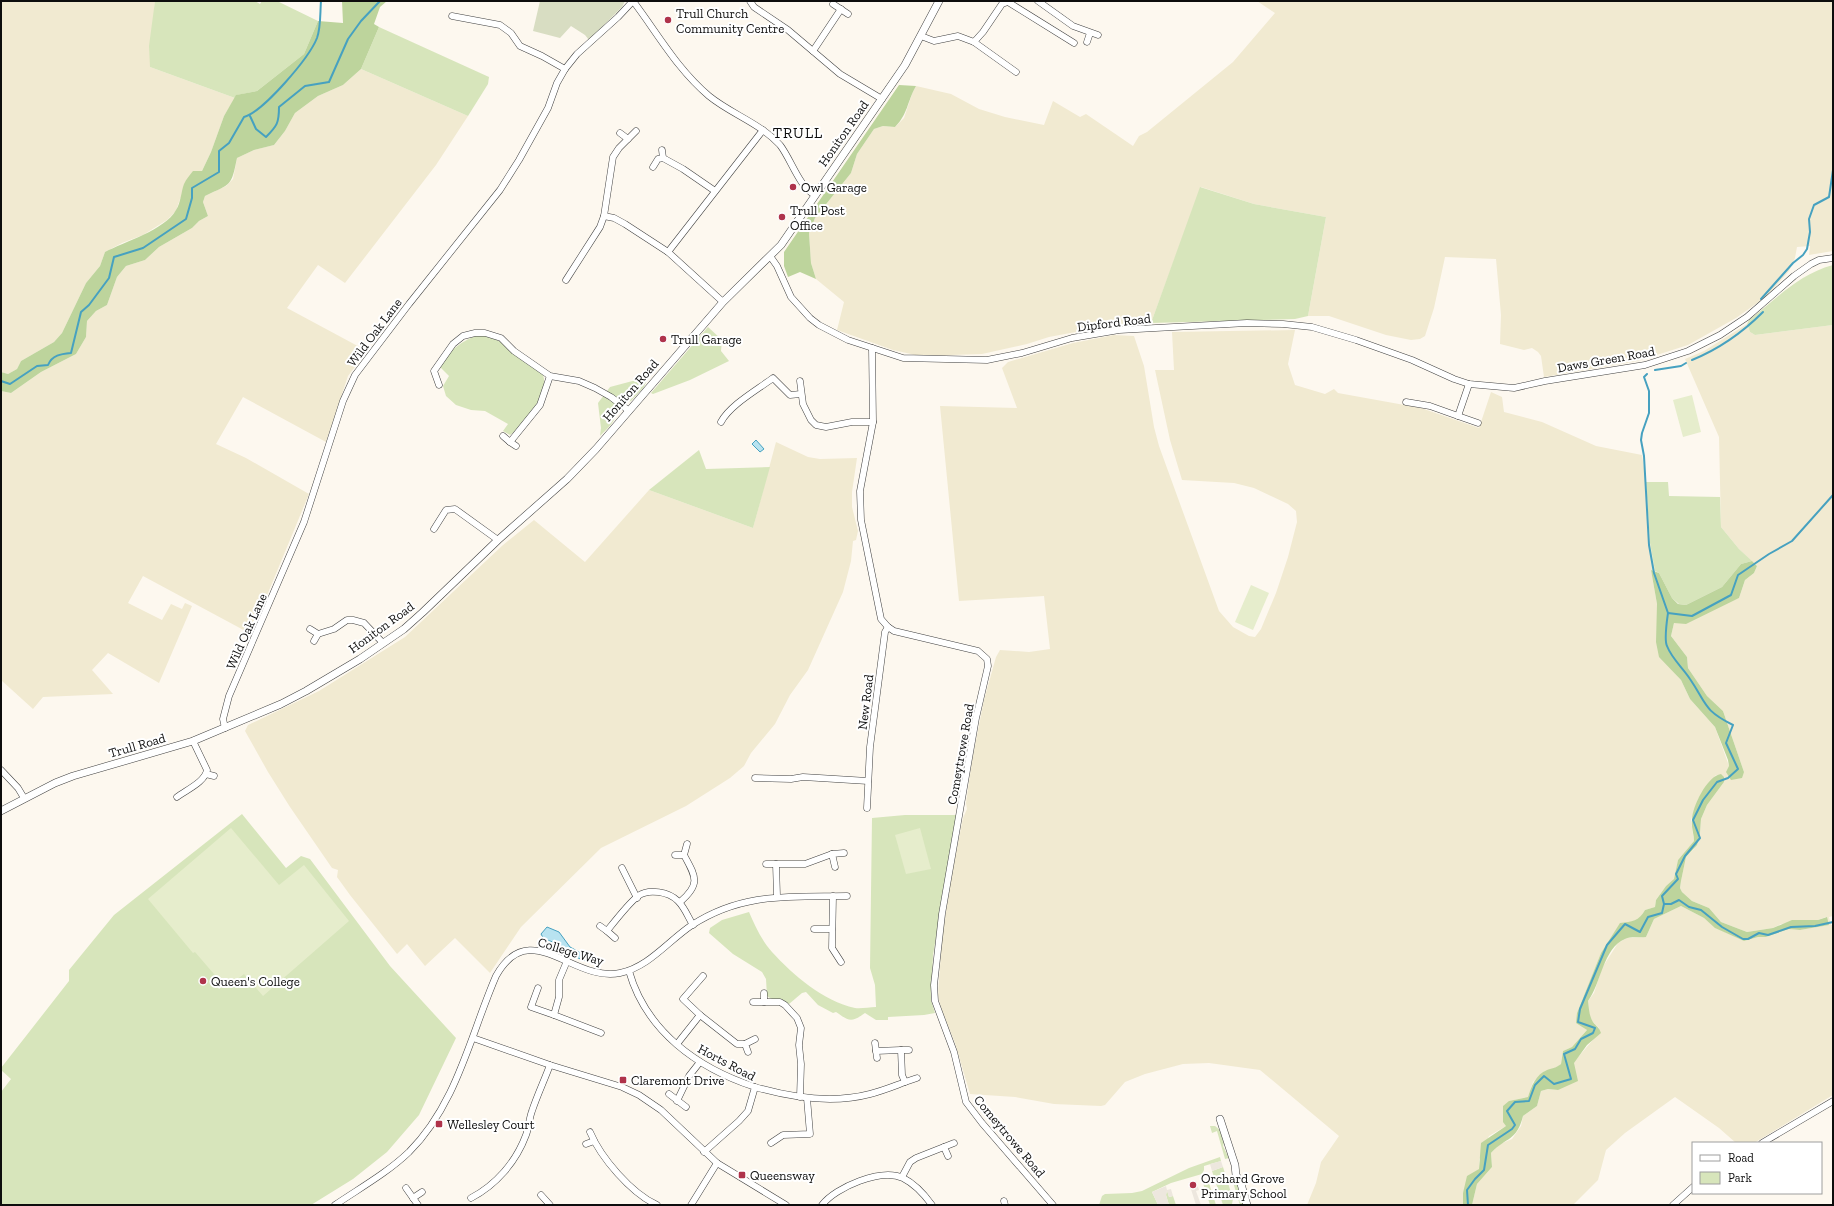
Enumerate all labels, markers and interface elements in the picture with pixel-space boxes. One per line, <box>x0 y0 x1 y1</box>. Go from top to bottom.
place label: Trull Church Community Centre <box>676 6 784 36</box>
marker: Trull Church Community Centre <box>663 15 673 25</box>
street label: Honiton Road <box>815 97 872 169</box>
district label: TRULL <box>773 124 823 142</box>
place label: Owl Garage <box>801 180 867 195</box>
marker: Owl Garage <box>788 182 798 192</box>
place label: Trull Post Office <box>790 203 845 233</box>
marker: Trull Post Office <box>777 212 787 222</box>
street label: Wild Oak Lane <box>344 295 405 369</box>
street label: Dipford Road <box>1076 311 1152 334</box>
place label: Trull Garage <box>671 332 742 347</box>
marker: Trull Garage <box>658 334 668 344</box>
street label: Daws Green Road <box>1556 344 1656 375</box>
street label: Honiton Road <box>599 356 661 424</box>
street label: Wild Oak Lane <box>223 591 270 671</box>
street label: Honiton Road <box>346 599 417 656</box>
street label: New Road <box>855 673 876 731</box>
street label: Comeytrowe Road <box>944 702 977 806</box>
street label: Trull Road <box>107 730 167 761</box>
street label: College Way <box>536 934 606 969</box>
place label: Queen's College <box>211 974 300 989</box>
marker: Queen's College <box>198 976 208 986</box>
street label: Horts Road <box>695 1041 758 1084</box>
place label: Claremont Drive <box>631 1073 724 1088</box>
marker: Claremont Drive <box>618 1075 628 1085</box>
street label: Comeytrowe Road <box>971 1092 1048 1180</box>
place label: Wellesley Court <box>447 1117 535 1132</box>
marker: Wellesley Court <box>434 1119 444 1129</box>
legend <box>1692 1142 1822 1194</box>
text: Road <box>1728 1151 1754 1165</box>
place label: Queensway <box>750 1168 815 1183</box>
marker: Queensway <box>737 1170 747 1180</box>
place label: Orchard Grove Primary School <box>1201 1171 1287 1201</box>
text: Park <box>1728 1171 1753 1185</box>
marker: Orchard Grove Primary School <box>1188 1180 1198 1190</box>

